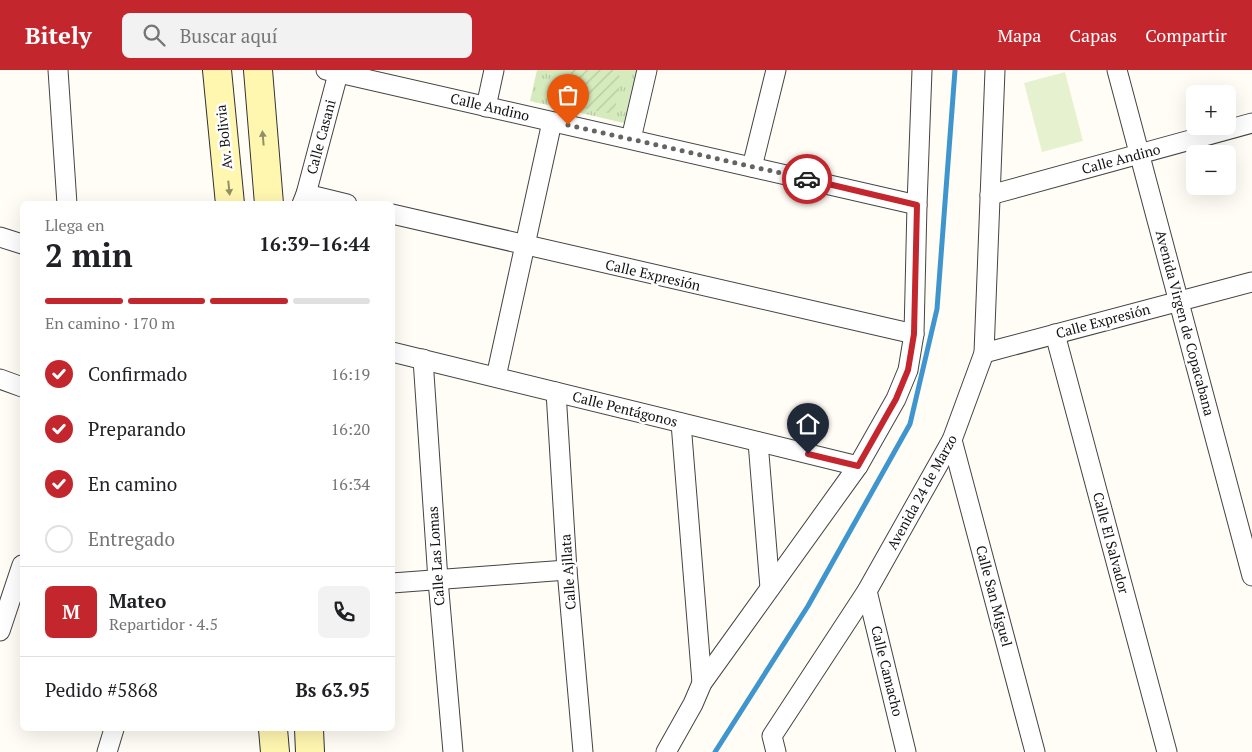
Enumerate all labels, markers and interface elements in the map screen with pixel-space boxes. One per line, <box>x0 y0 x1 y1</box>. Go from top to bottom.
search box <box>122 13 472 58</box>
text: Bitely <box>25 19 92 51</box>
icon: search <box>140 21 168 49</box>
text: Buscar aquí <box>180 23 277 48</box>
text: Mapa <box>997 23 1041 47</box>
text: Capas <box>1069 23 1117 47</box>
text: Compartir <box>1145 23 1227 47</box>
pin <box>547 74 589 125</box>
icon: bag <box>554 81 582 109</box>
map controls <box>1186 85 1236 195</box>
button: + <box>1186 85 1236 135</box>
street label: Calle Andino <box>449 88 532 125</box>
street label: Calle Casani <box>301 97 340 176</box>
street label: Av. Bolivia <box>211 104 236 170</box>
one-way arrow <box>259 129 267 145</box>
street label: Calle Andino <box>1079 139 1163 178</box>
button: − <box>1186 145 1236 195</box>
courier <box>782 154 832 204</box>
icon: car <box>793 165 821 193</box>
one-way arrow <box>225 180 233 196</box>
text: Llega en <box>45 214 105 236</box>
street label: Avenida Virgen de Copacabana <box>1152 228 1219 418</box>
text: 16:39–16:44 <box>259 231 370 256</box>
text: 2 min <box>45 234 133 276</box>
street label: Calle Expresión <box>604 254 703 295</box>
street label: Calle Expresión <box>1054 299 1153 342</box>
text: En camino · 170 m <box>45 312 175 334</box>
icon: check <box>45 360 73 388</box>
text: Confirmado <box>88 361 187 386</box>
text: 16:19 <box>331 363 370 385</box>
street label: Calle Pentágonos <box>571 386 680 431</box>
pin <box>787 403 829 454</box>
icon: home <box>794 410 822 438</box>
icon: check <box>45 415 73 443</box>
text: Preparando <box>88 416 186 441</box>
text: 16:20 <box>331 418 370 440</box>
street label: Avenida 24 de Marzo <box>882 431 961 553</box>
icon: check <box>45 470 73 498</box>
text: En camino <box>88 471 177 496</box>
text: 16:34 <box>331 473 370 495</box>
street label: Calle El Salvador <box>1089 490 1134 596</box>
street label: Calle Las Lomas <box>423 506 448 606</box>
text: Entregado <box>88 526 175 551</box>
street label: Calle Ajllata <box>555 533 580 611</box>
street label: Calle San Miguel <box>972 543 1017 649</box>
button: phone <box>318 586 370 638</box>
text: Mateo <box>109 588 166 613</box>
text: M <box>62 599 80 624</box>
text: Repartidor · 4.5 <box>109 613 218 635</box>
street label: Calle Camacho <box>867 624 908 718</box>
text: Pedido #5868 <box>45 677 158 702</box>
text: Bs 63.95 <box>295 677 370 702</box>

